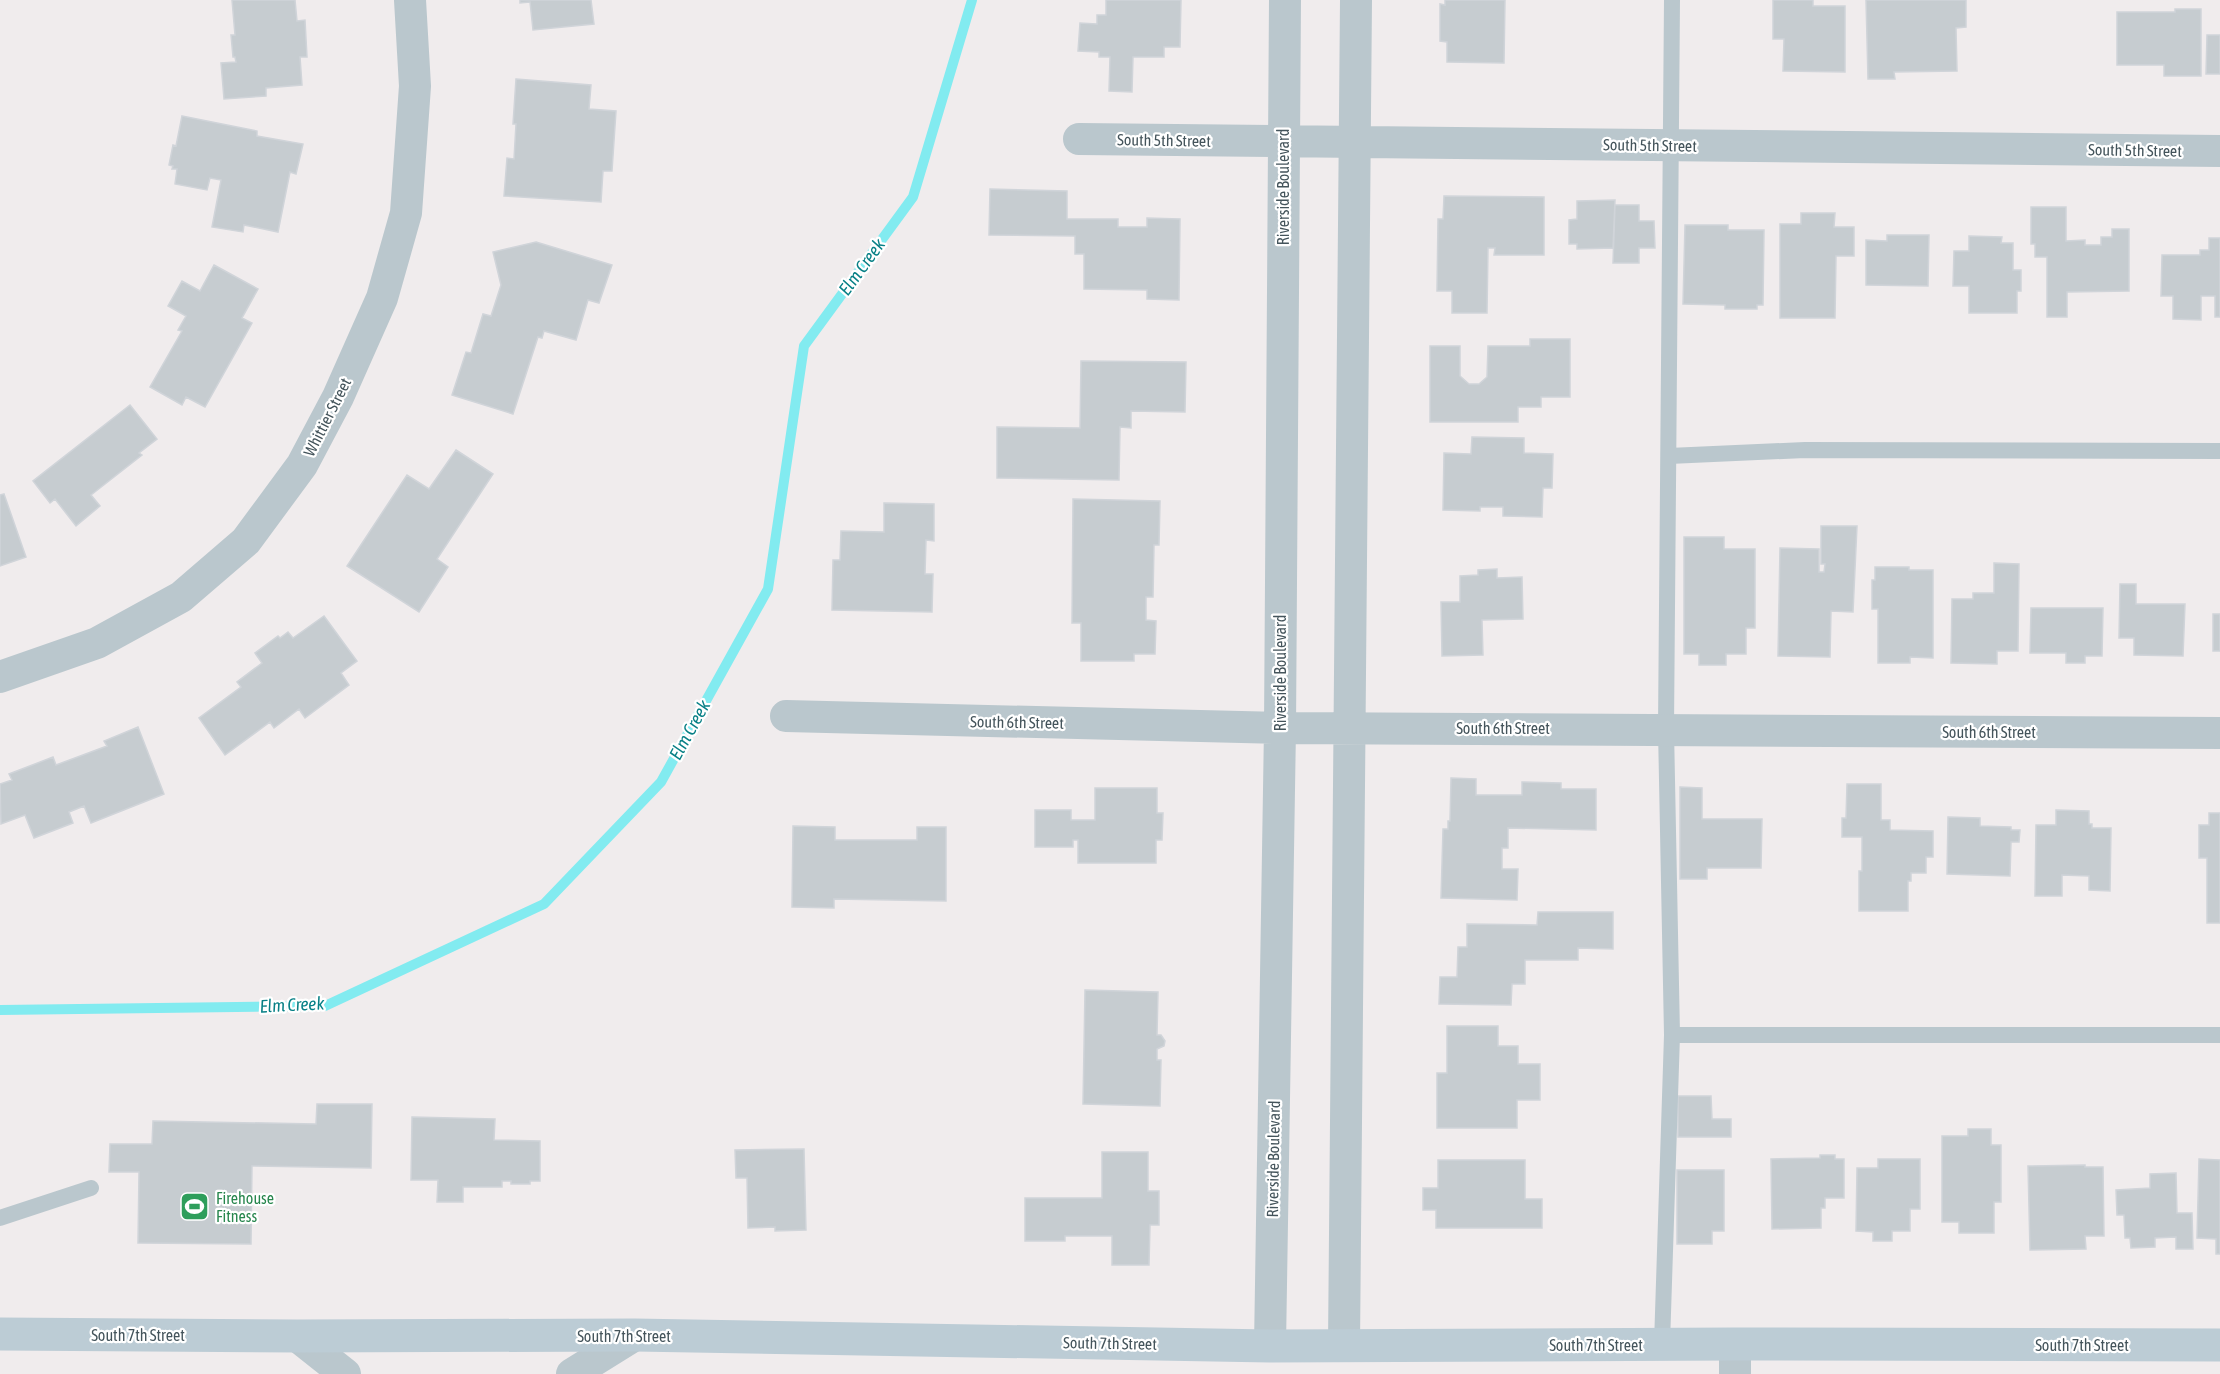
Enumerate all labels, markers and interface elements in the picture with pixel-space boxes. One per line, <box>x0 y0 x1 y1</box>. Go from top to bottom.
street label: Riverside Boulevard <box>1274 129 1292 245</box>
street label: South 5th Street <box>1117 130 1211 150</box>
street label: South 5th Street <box>1603 135 1697 155</box>
street label: South 5th Street <box>2088 140 2182 160</box>
water label: Elm Creek <box>834 234 890 299</box>
street label: Whittier Street <box>300 375 355 459</box>
street label: Riverside Boulevard <box>1271 615 1289 731</box>
water label: Elm Creek <box>665 695 715 763</box>
street label: South 6th Street <box>970 712 1064 732</box>
street label: South 6th Street <box>1456 719 1550 737</box>
street label: South 6th Street <box>1942 723 2036 741</box>
water label: Elm Creek <box>259 992 326 1017</box>
street label: Riverside Boulevard <box>1263 1101 1283 1217</box>
place label: Firehouse Fitness <box>216 1189 274 1225</box>
sports icon: Firehouse Fitness <box>179 1191 211 1223</box>
street label: South 7th Street <box>91 1326 185 1344</box>
street label: South 7th Street <box>577 1327 671 1345</box>
street label: South 7th Street <box>1063 1333 1157 1353</box>
street label: South 7th Street <box>1549 1336 1643 1354</box>
street label: South 7th Street <box>2035 1336 2129 1354</box>

